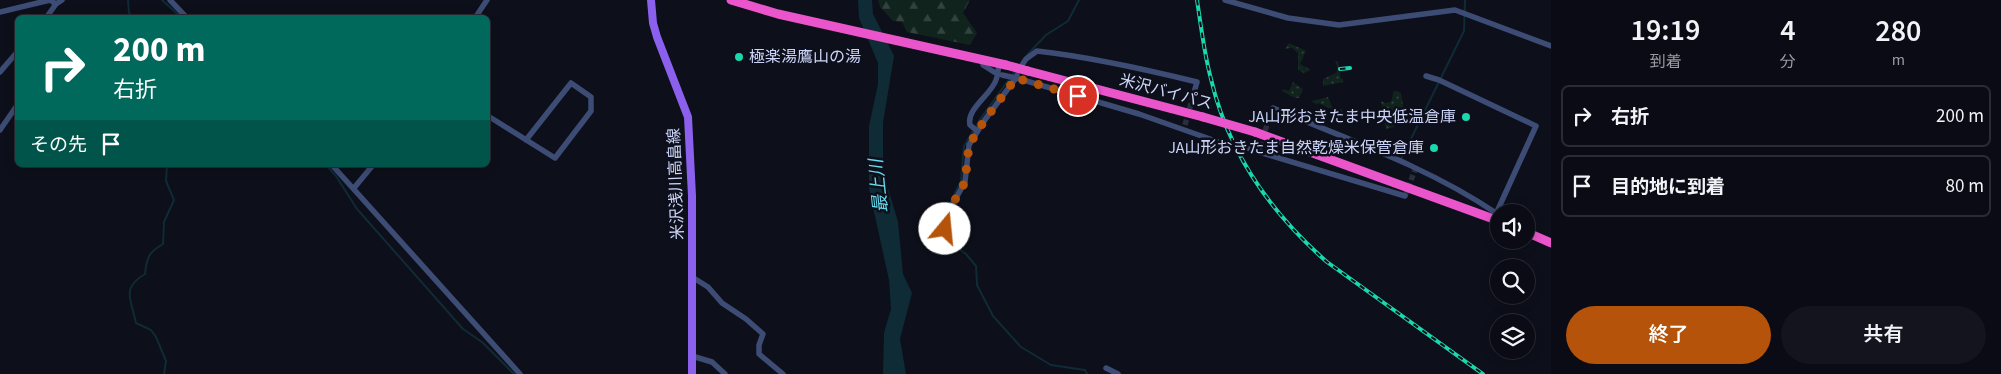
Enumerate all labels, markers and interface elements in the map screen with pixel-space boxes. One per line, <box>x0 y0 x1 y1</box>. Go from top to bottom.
text: 19:19 <box>1631 9 1700 52</box>
text: 4 <box>1780 9 1796 52</box>
text: 280 <box>1875 10 1922 53</box>
text: 200 m <box>113 25 205 75</box>
icon: right <box>30 35 95 100</box>
place label: 極楽湯鷹山の湯 <box>749 46 861 68</box>
text: m <box>1892 49 1905 71</box>
marker: 極楽湯鷹山の湯 <box>733 51 745 63</box>
text: 到着 <box>1649 51 1681 73</box>
text: 分 <box>1780 51 1796 73</box>
street label: 米沢バイパス <box>1117 69 1215 115</box>
text: 右折 <box>113 74 157 106</box>
pin <box>1057 75 1099 117</box>
icon: arrive <box>1064 82 1092 110</box>
icon: right <box>1568 102 1596 130</box>
text: 200 m <box>1936 103 1984 130</box>
text: 右折 <box>1611 104 1649 131</box>
place label: JA山形おきたま中央低温倉庫 <box>1248 106 1456 128</box>
marker: JA山形おきたま中央低温倉庫 <box>1460 111 1472 123</box>
street label: 米沢浅川高畠線 <box>663 128 689 240</box>
icon: arrive <box>97 130 125 158</box>
text: その先 <box>30 132 87 159</box>
place label: JA山形おきたま自然乾燥米保管倉庫 <box>1168 137 1424 159</box>
marker: JA山形おきたま自然乾燥米保管倉庫 <box>1428 142 1440 154</box>
water label: 最上川 <box>864 156 894 214</box>
icon: arrive <box>1568 172 1596 200</box>
text: 80 m <box>1946 173 1984 200</box>
text: 目的地に到着 <box>1611 174 1725 201</box>
position arrow <box>918 202 970 254</box>
map controls <box>1490 204 1535 359</box>
button: sound <box>1490 204 1535 249</box>
button: search <box>1490 259 1535 304</box>
button: 終了 <box>1566 306 1771 364</box>
button: 共有 <box>1781 306 1986 364</box>
button: layers <box>1490 314 1535 359</box>

